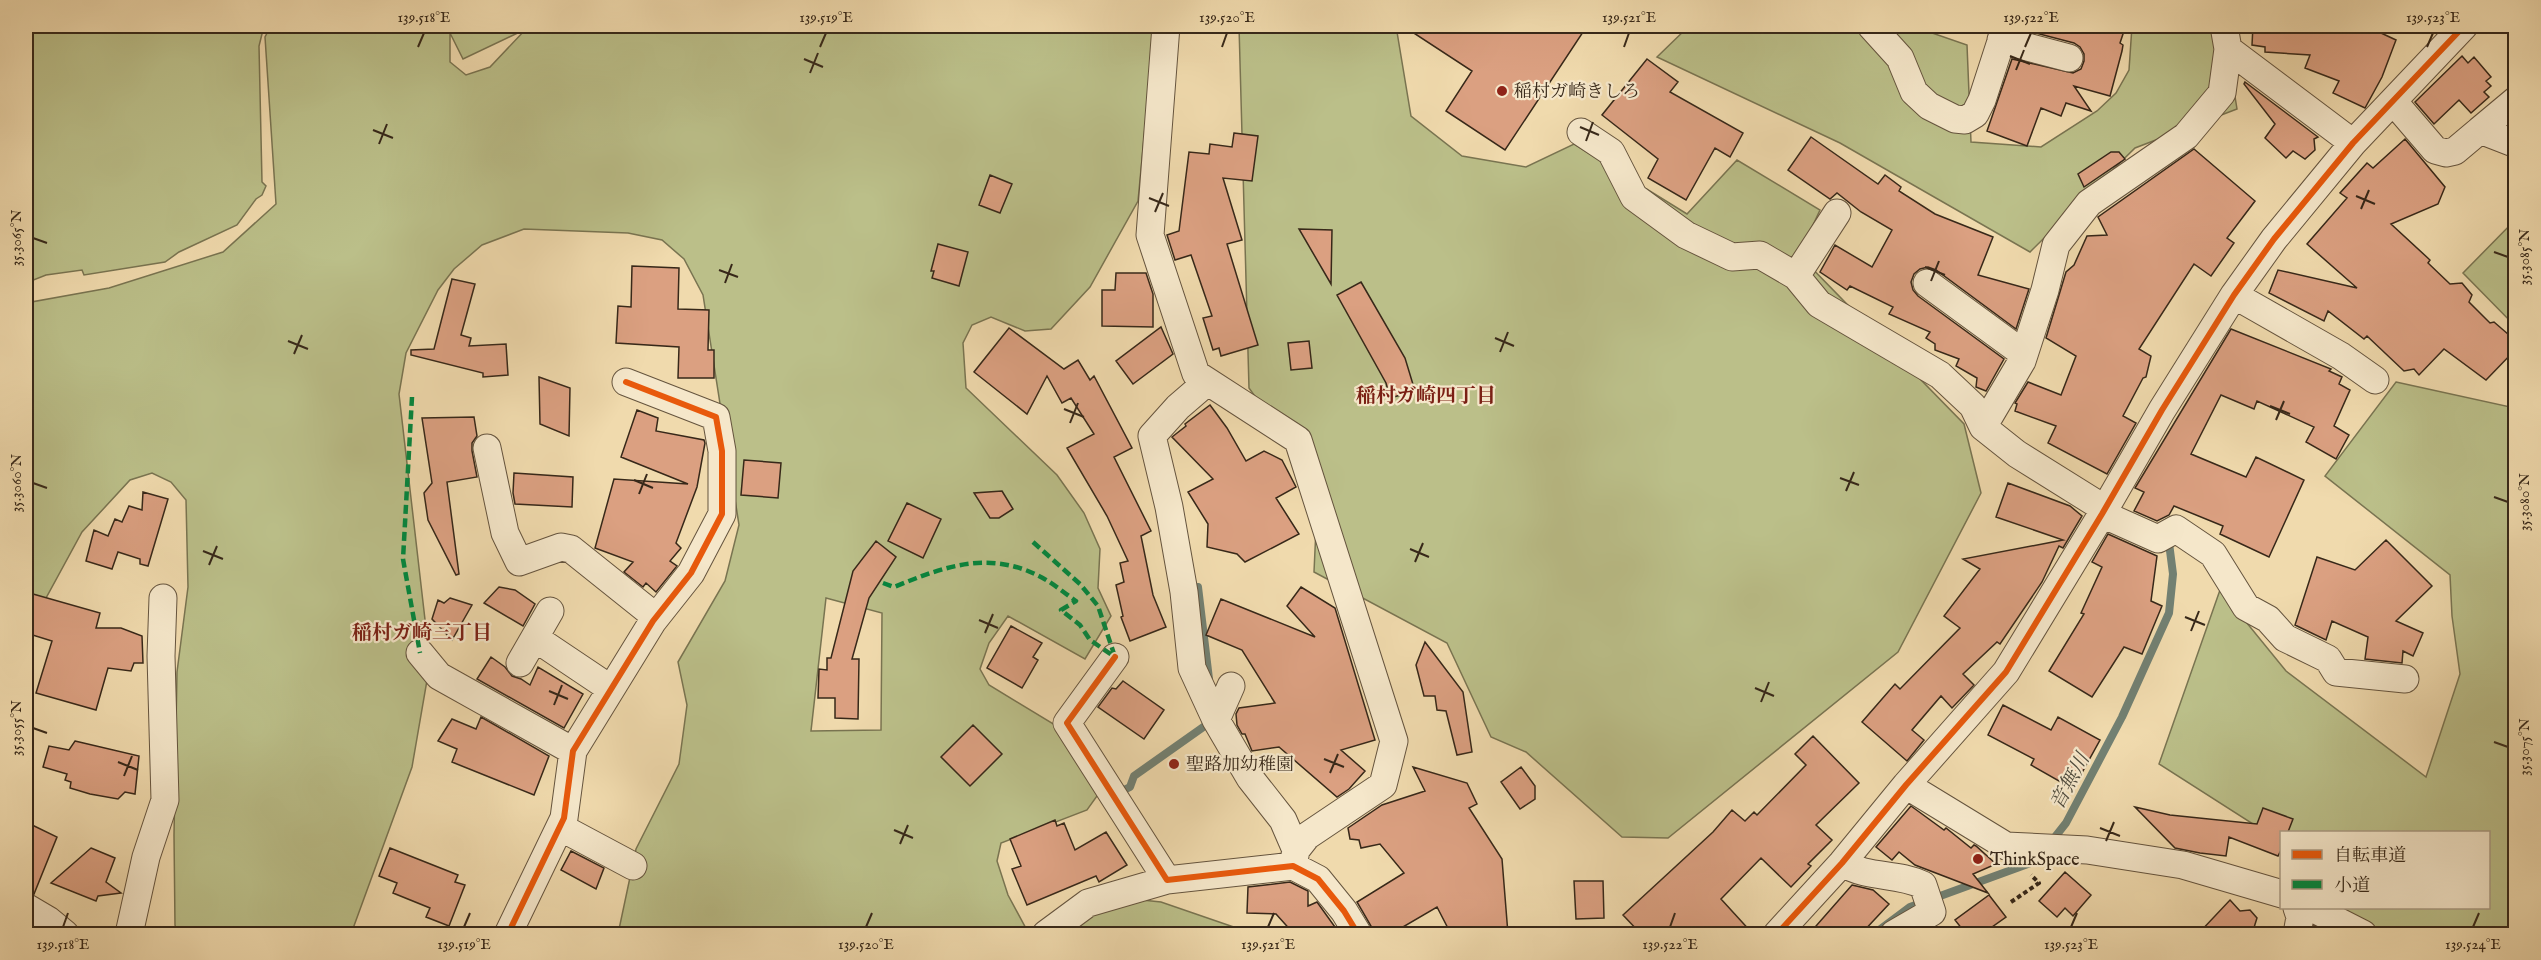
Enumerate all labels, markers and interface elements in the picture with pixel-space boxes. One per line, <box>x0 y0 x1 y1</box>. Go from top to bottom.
text: 139.518°E <box>397 8 451 27</box>
text: 139.519°E <box>799 8 853 27</box>
text: 139.520°E <box>1199 8 1255 27</box>
text: 139.521°E <box>1602 8 1656 27</box>
text: 139.522°E <box>2003 8 2059 27</box>
text: 139.523°E <box>2406 8 2460 27</box>
place label: 稲村ガ崎きしろ <box>1514 81 1640 104</box>
marker: 稲村ガ崎きしろ <box>1495 84 1509 98</box>
text: 35.3065°N <box>7 210 26 266</box>
text: 35.3085°N <box>2515 229 2534 285</box>
district label: 稲村ガ崎四丁目 <box>1356 384 1496 409</box>
text: 35.3060°N <box>7 454 26 512</box>
text: 35.3080°N <box>2515 473 2534 531</box>
district label: 稲村ガ崎三丁目 <box>352 621 492 646</box>
text: 35.3055°N <box>7 700 26 756</box>
text: 35.3075°N <box>2515 718 2534 776</box>
water label: 音無川 <box>2045 748 2096 814</box>
place label: 聖路加幼稚園 <box>1186 754 1294 777</box>
marker: 聖路加幼稚園 <box>1167 757 1181 771</box>
legend <box>2280 831 2490 909</box>
text: 自転車道 <box>2334 845 2406 868</box>
place label: ThinkSpace <box>1990 849 2080 872</box>
marker: ThinkSpace <box>1971 852 1985 866</box>
text: 小道 <box>2334 875 2370 898</box>
text: 139.518°E <box>36 935 90 954</box>
text: 139.519°E <box>437 935 491 954</box>
text: 139.520°E <box>838 935 894 954</box>
text: 139.521°E <box>1241 935 1295 954</box>
text: 139.522°E <box>1642 935 1698 954</box>
text: 139.523°E <box>2044 935 2098 954</box>
text: 139.524°E <box>2445 935 2501 954</box>

